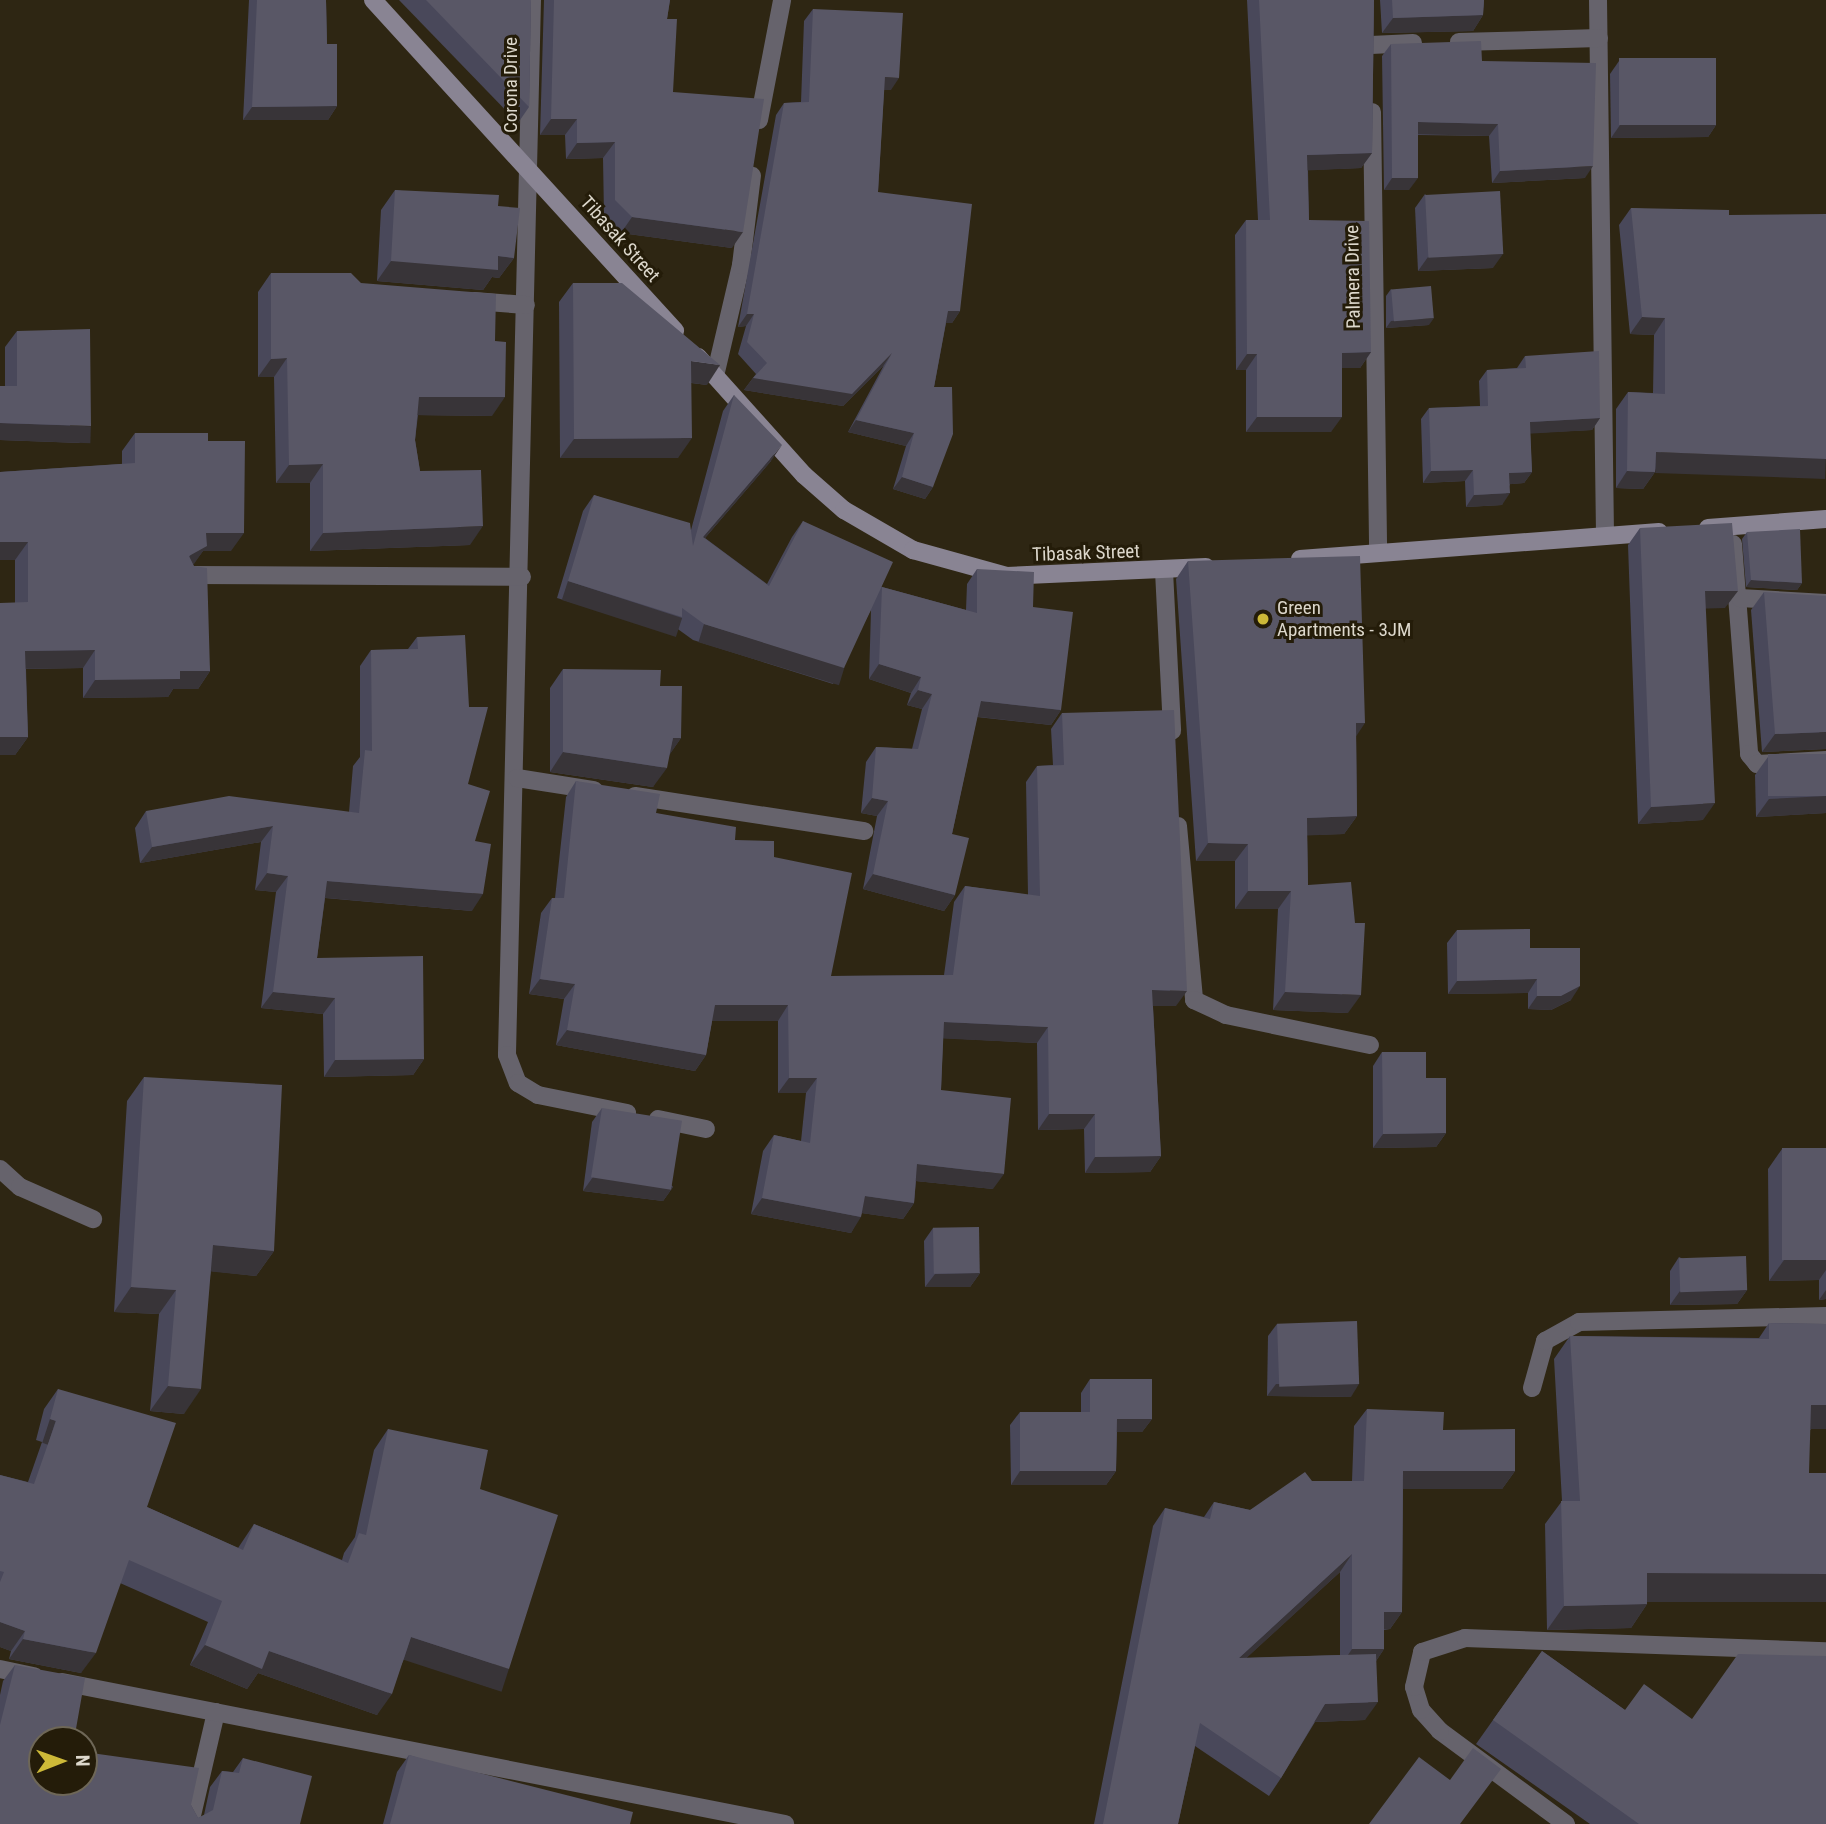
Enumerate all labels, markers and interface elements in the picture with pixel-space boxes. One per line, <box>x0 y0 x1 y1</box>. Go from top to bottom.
street label: Corona Drive <box>500 37 522 133</box>
street label: Tibasak Street <box>575 191 665 287</box>
street label: Palmera Drive <box>1341 225 1365 329</box>
street label: Tibasak Street <box>1032 540 1140 566</box>
place label: Green Apartments - 3JM <box>1277 597 1411 641</box>
marker: Green Apartments - 3JM <box>1255 611 1271 627</box>
north arrow <box>28 1726 98 1796</box>
text: N <box>71 1755 94 1767</box>

